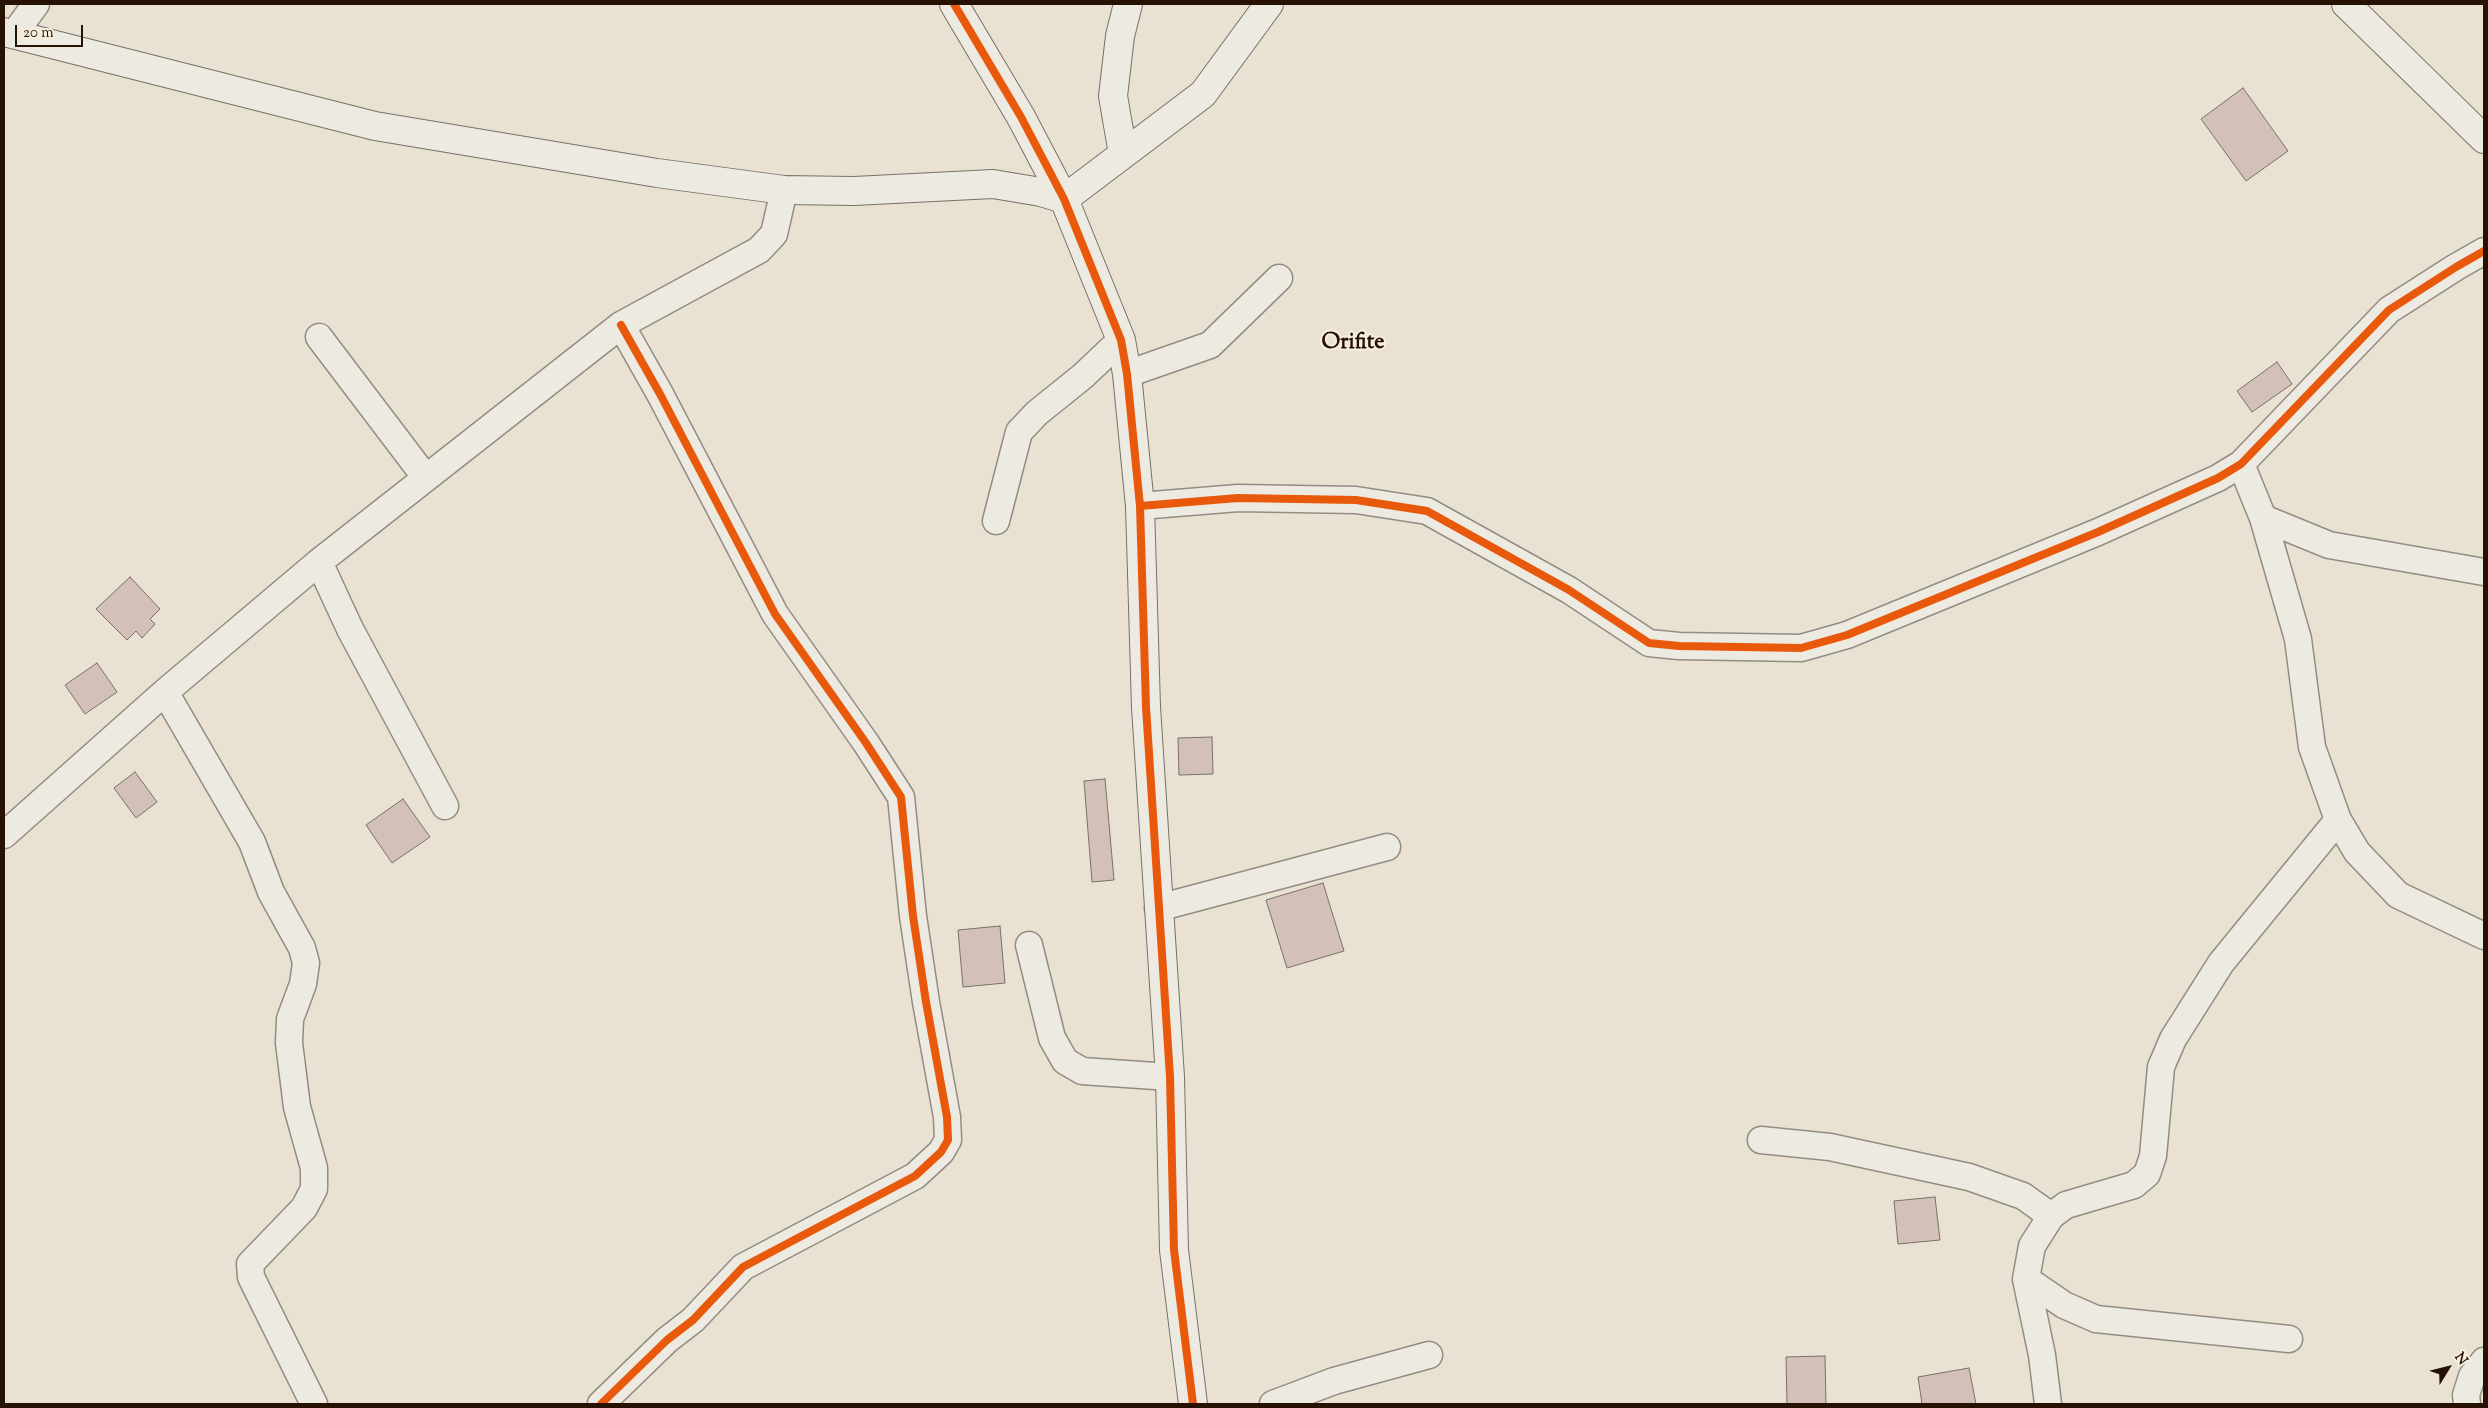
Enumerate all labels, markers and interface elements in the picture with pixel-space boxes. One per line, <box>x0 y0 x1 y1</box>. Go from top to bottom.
scale bar <box>18 15 85 47</box>
text: 20 m <box>23 23 54 44</box>
district label: Orifite <box>1322 331 1384 357</box>
north arrow <box>2423 1343 2473 1393</box>
text: N <box>2449 1349 2472 1370</box>

